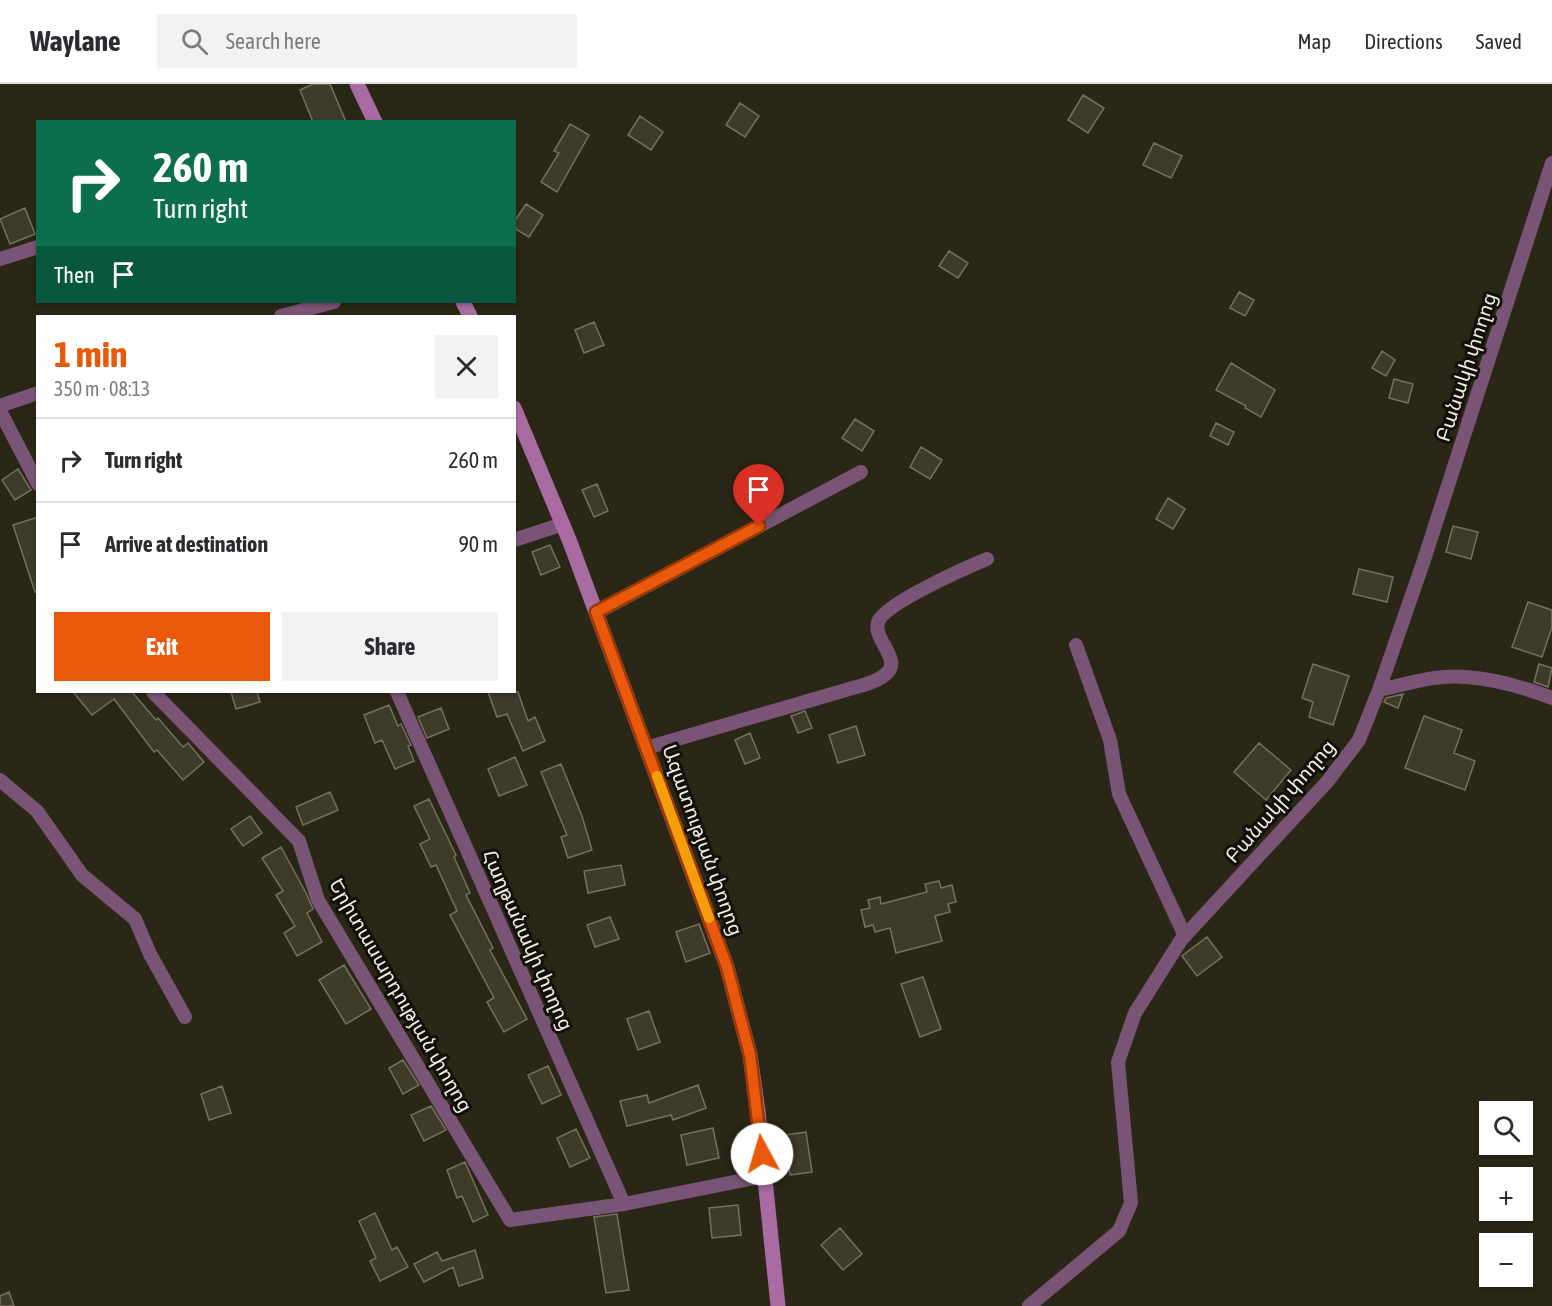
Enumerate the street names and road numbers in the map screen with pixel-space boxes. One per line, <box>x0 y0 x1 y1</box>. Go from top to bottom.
street label: Բանակի փողոց <box>1431 289 1501 445</box>
street label: Բանակի փողոց <box>1220 735 1340 867</box>
street label: Ազատության փողոց <box>657 741 749 939</box>
street label: Հաղթանակի փողոց <box>477 846 579 1034</box>
street label: Երիտասարդության փողոց <box>324 874 478 1116</box>

